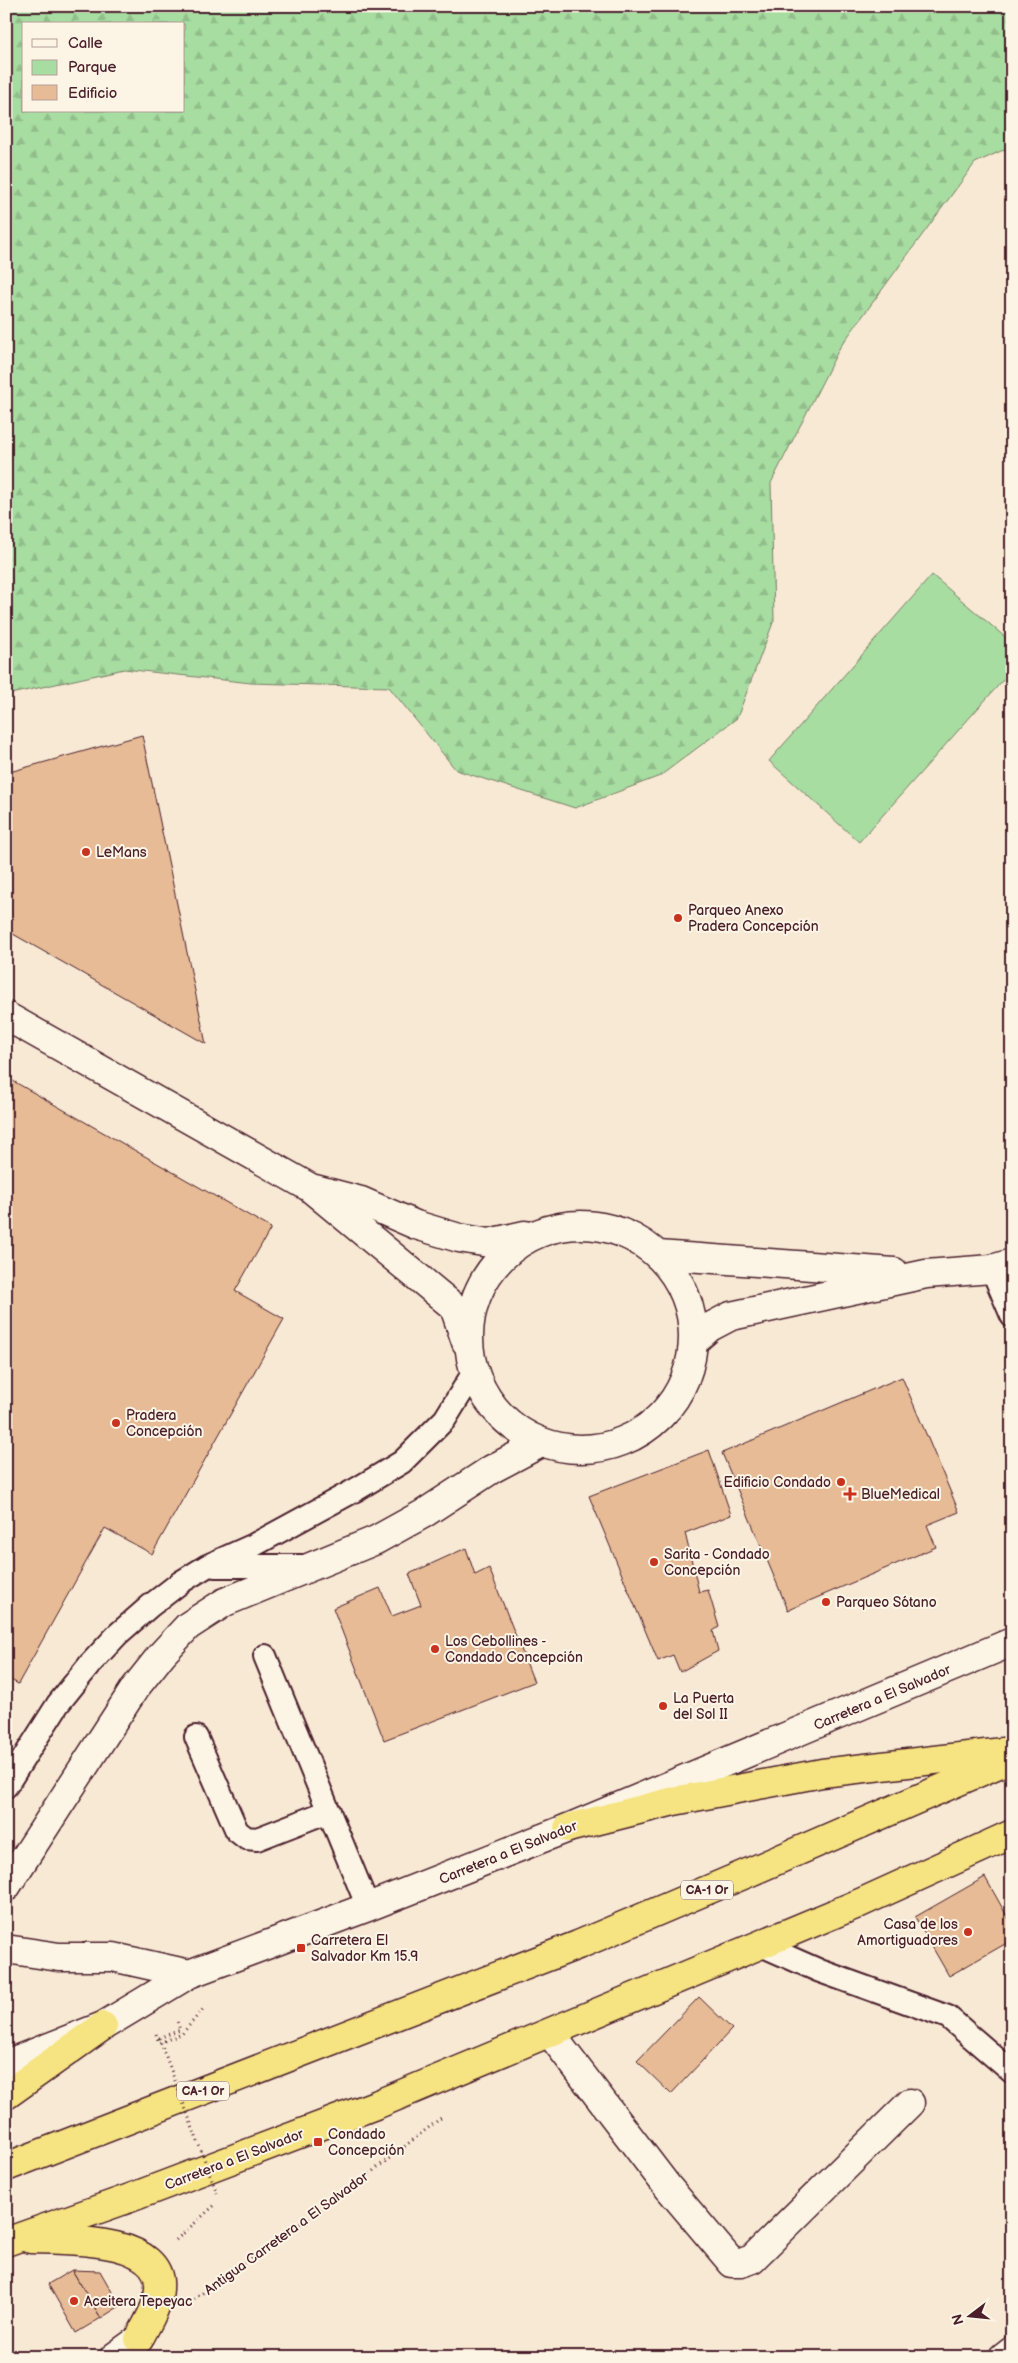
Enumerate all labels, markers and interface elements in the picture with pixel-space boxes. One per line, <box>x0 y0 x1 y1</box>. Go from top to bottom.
legend <box>22 22 185 112</box>
text: Calle <box>68 34 103 53</box>
text: Parque <box>68 58 117 77</box>
text: Edificio <box>68 84 117 103</box>
place label: LeMans <box>96 844 147 861</box>
marker: LeMans <box>80 846 92 858</box>
place label: Parqueo Anexo Pradera Concepción <box>688 902 819 935</box>
marker: Parqueo Anexo Pradera Concepción <box>672 912 684 924</box>
place label: Pradera Concepción <box>126 1407 202 1440</box>
marker: Pradera Concepción <box>110 1417 122 1429</box>
place label: Edificio Condado <box>723 1474 831 1491</box>
marker: Edificio Condado <box>835 1476 847 1488</box>
place label: BlueMedical <box>861 1486 940 1503</box>
marker: BlueMedical <box>843 1487 857 1501</box>
place label: Sarita - Condado Concepción <box>664 1546 770 1579</box>
marker: Sarita - Condado Concepción <box>648 1556 660 1568</box>
place label: Parqueo Sótano <box>836 1594 937 1611</box>
marker: Parqueo Sótano <box>820 1596 832 1608</box>
place label: Los Cebollines - Condado Concepción <box>445 1633 583 1666</box>
marker: Los Cebollines - Condado Concepción <box>429 1643 441 1655</box>
street label: Carretera a El Salvador <box>811 1661 954 1734</box>
place label: La Puerta del Sol II <box>673 1690 734 1723</box>
marker: La Puerta del Sol II <box>657 1700 669 1712</box>
street label: Carretera a El Salvador <box>437 1817 581 1888</box>
road number: CA-1 Or <box>681 1880 733 1900</box>
place label: Casa de los Amortiguadores <box>857 1916 958 1949</box>
marker: Casa de los Amortiguadores <box>962 1926 974 1938</box>
place label: Carretera El Salvador Km 15.9 <box>311 1932 418 1965</box>
marker: Carretera El Salvador Km 15.9 <box>295 1942 307 1954</box>
road number: CA-1 Or <box>177 2082 229 2100</box>
street label: Carretera a El Salvador <box>162 2125 307 2194</box>
place label: Condado Concepción <box>328 2126 404 2159</box>
marker: Condado Concepción <box>312 2136 324 2148</box>
street label: Antigua Carretera a El Salvador <box>201 2168 372 2299</box>
north arrow <box>946 2290 996 2340</box>
place label: Aceitera Tepeyac <box>84 2293 192 2310</box>
marker: Aceitera Tepeyac <box>68 2295 80 2307</box>
text: N <box>948 2312 968 2327</box>

